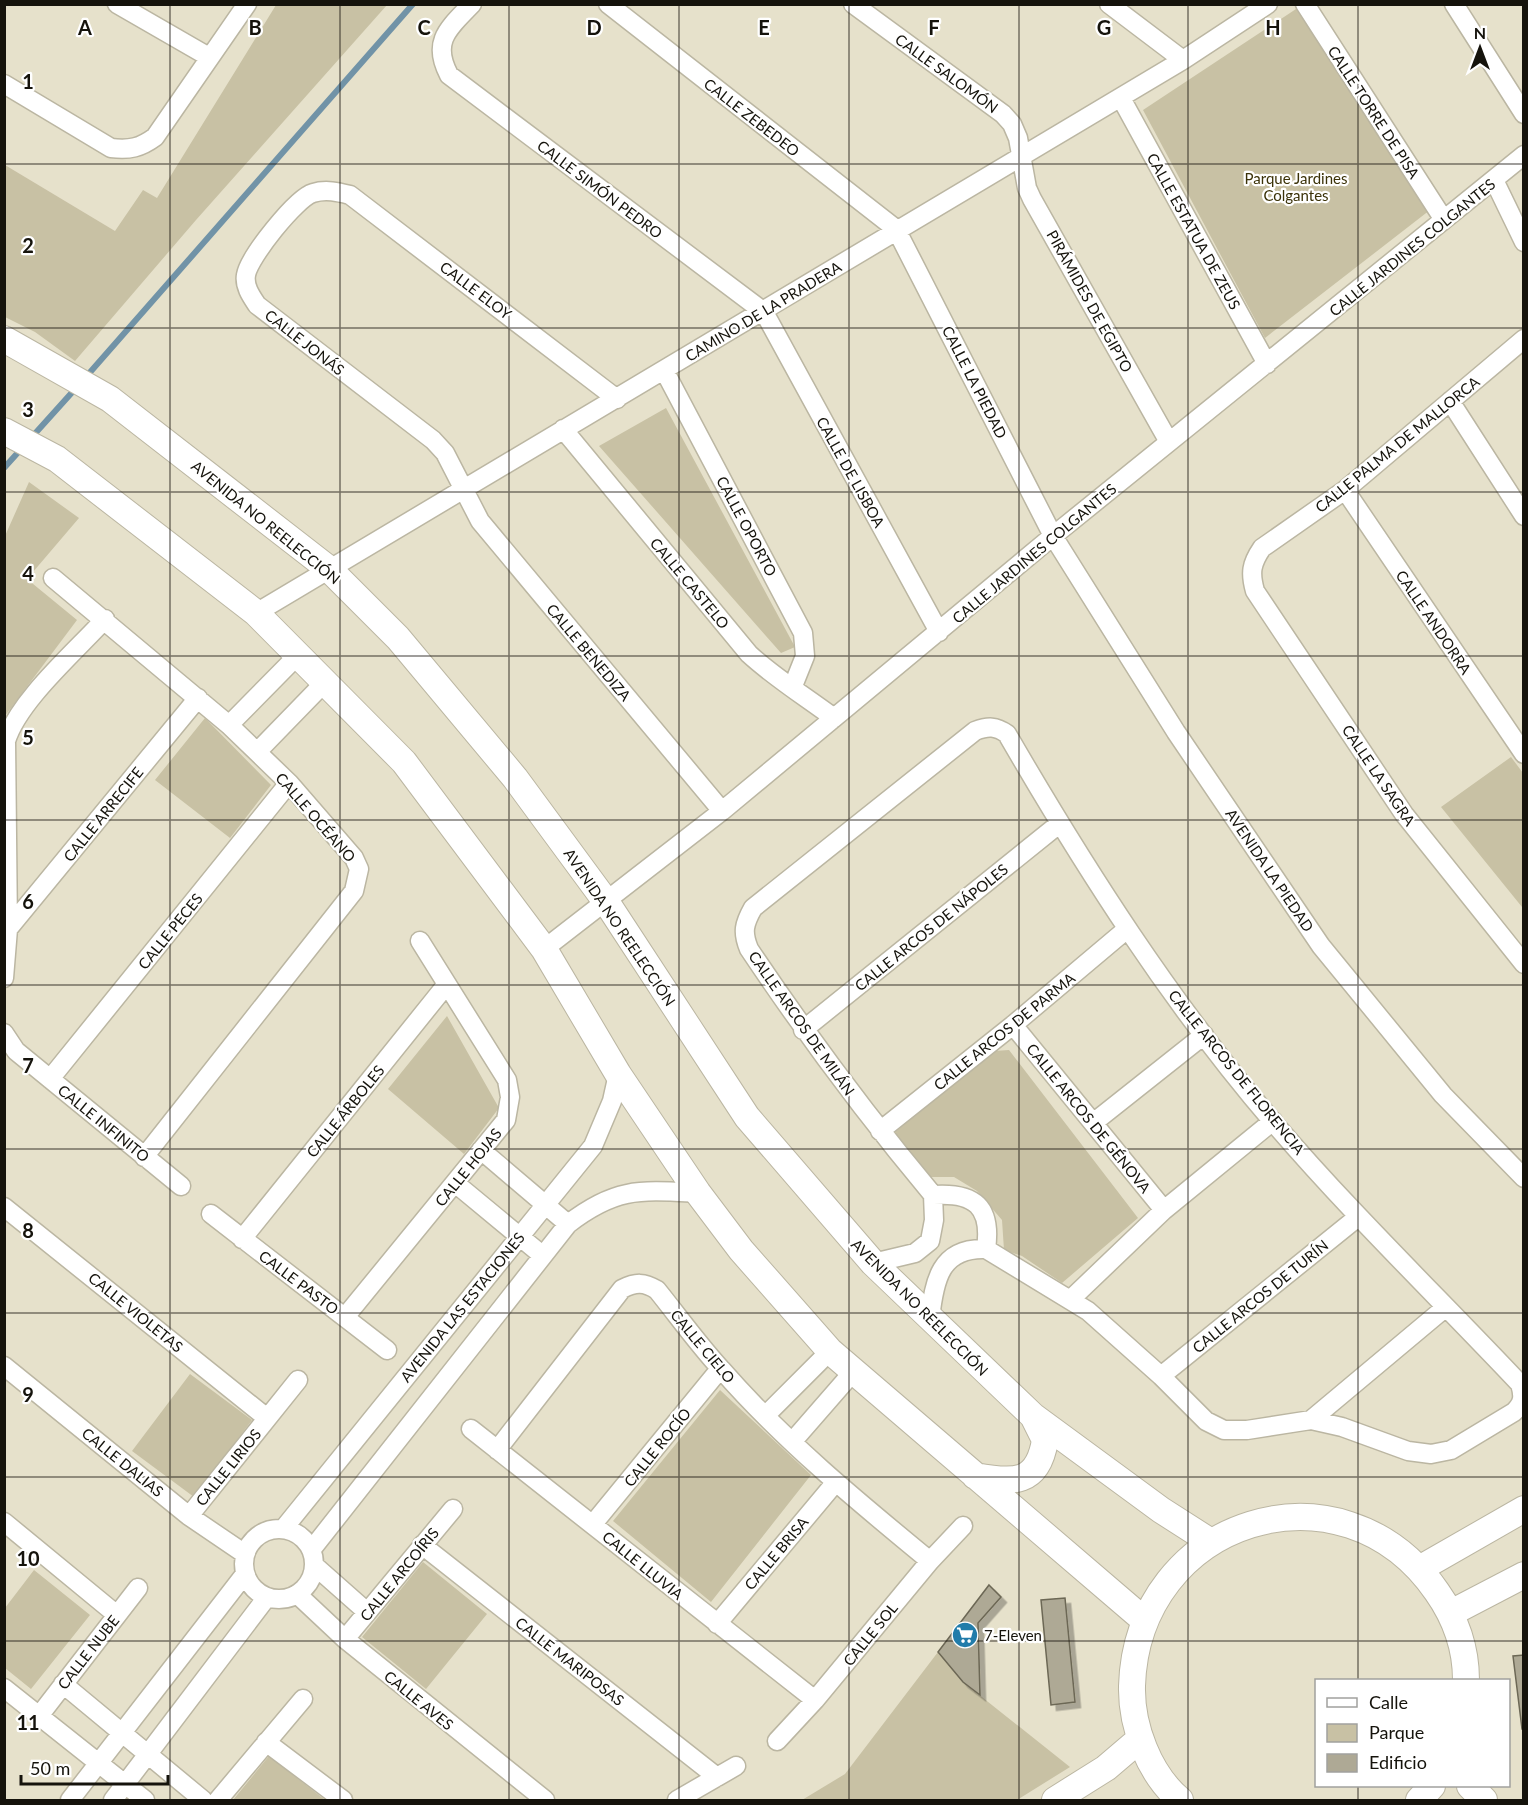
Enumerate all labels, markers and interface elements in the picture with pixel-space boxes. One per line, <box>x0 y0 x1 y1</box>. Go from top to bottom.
text: A <box>77 15 92 39</box>
text: B <box>248 15 262 39</box>
text: C <box>417 15 431 39</box>
text: D <box>586 15 602 39</box>
text: E <box>758 15 770 39</box>
text: F <box>928 15 940 39</box>
text: G <box>1097 15 1111 39</box>
text: H <box>1265 15 1281 39</box>
north arrow <box>1450 18 1510 78</box>
text: N <box>1474 23 1486 42</box>
street label: CALLE SALOMÓN <box>892 30 1002 116</box>
street label: CALLE TORRE DE PISA <box>1324 42 1424 182</box>
text: 1 <box>22 69 34 93</box>
street label: CALLE ZEBEDEO <box>701 74 803 160</box>
street label: CALLE SIMÓN PEDRO <box>534 136 666 242</box>
street label: CALLE ESTATUA DE ZEUS <box>1144 150 1244 312</box>
park label: Parque Jardines Colgantes <box>1245 169 1347 204</box>
street label: CALLE JARDINES COLGANTES <box>1325 174 1499 320</box>
street label: PIRÁMIDES DE EGIPTO <box>1043 227 1137 375</box>
text: 2 <box>22 233 34 257</box>
street label: CALLE ELOY <box>437 257 516 323</box>
street label: CAMINO DE LA PRADERA <box>682 257 845 365</box>
street label: CALLE JONÁS <box>262 305 348 379</box>
street label: CALLE LA PIEDAD <box>939 323 1011 441</box>
street label: CALLE PALMA DE MALLORCA <box>1311 372 1483 516</box>
text: 3 <box>22 397 34 421</box>
street label: CALLE DE LISBOA <box>813 414 889 531</box>
street label: AVENIDA NO REELECCIÓN <box>188 456 344 588</box>
street label: CALLE OPORTO <box>713 473 781 579</box>
street label: CALLE JARDINES COLGANTES <box>948 479 1120 627</box>
street label: CALLE CASTELO <box>647 534 733 632</box>
text: 4 <box>22 561 34 585</box>
street label: CALLE ANDORRA <box>1393 567 1476 678</box>
street label: CALLE BENEDIZA <box>543 600 635 705</box>
street label: CALLE LA SAGRA <box>1339 721 1420 829</box>
text: 5 <box>22 725 34 749</box>
street label: CALLE ARRECIFE <box>59 763 147 865</box>
street label: CALLE OCÉANO <box>272 769 360 865</box>
street label: AVENIDA LA PIEDAD <box>1222 805 1318 935</box>
street label: AVENIDA NO REELECCIÓN <box>561 845 679 1009</box>
street label: CALLE ARCOS DE NÁPOLES <box>851 860 1011 994</box>
text: 6 <box>22 889 34 913</box>
street label: CALLE PECES <box>134 889 206 973</box>
street label: CALLE ARCOS DE MILÁN <box>745 947 859 1099</box>
street label: CALLE ARCOS DE PARMA <box>930 968 1079 1094</box>
street label: CALLE ARCOS DE FLORENCIA <box>1165 986 1309 1158</box>
street label: CALLE ARCOS DE GÉNOVA <box>1023 1040 1155 1197</box>
text: 7 <box>22 1053 34 1077</box>
street label: CALLE ÁRBOLES <box>302 1061 388 1161</box>
street label: CALLE INFINITO <box>55 1081 153 1165</box>
street label: CALLE HOJAS <box>431 1124 505 1210</box>
text: 8 <box>22 1218 34 1242</box>
street label: AVENIDA LAS ESTACIONES <box>396 1229 528 1385</box>
street label: AVENIDA NO REELECCIÓN <box>848 1235 992 1379</box>
street label: CALLE ARCOS DE TURÍN <box>1189 1236 1331 1356</box>
street label: CALLE PASTO <box>256 1246 342 1318</box>
street label: CALLE VIOLETAS <box>85 1268 187 1356</box>
street label: CALLE CIELO <box>667 1306 739 1386</box>
text: 9 <box>22 1382 34 1406</box>
street label: CALLE ROCÍO <box>620 1404 694 1490</box>
street label: CALLE DALIAS <box>79 1424 167 1500</box>
street label: CALLE LIRIOS <box>192 1425 264 1509</box>
street label: CALLE BRISA <box>740 1512 812 1593</box>
street label: CALLE ARCOÍRIS <box>356 1524 442 1624</box>
street label: CALLE LLUVIA <box>599 1527 688 1604</box>
text: 10 <box>16 1546 40 1570</box>
street label: CALLE SOL <box>839 1599 901 1669</box>
street label: CALLE NUBE <box>54 1611 122 1693</box>
street label: CALLE MARIPOSAS <box>512 1613 628 1709</box>
supermarket icon: 7-Eleven <box>950 1620 980 1650</box>
place label: 7-Eleven <box>984 1626 1042 1644</box>
street label: CALLE AVES <box>381 1667 457 1733</box>
legend <box>1315 1679 1510 1787</box>
text: Calle <box>1369 1691 1408 1713</box>
text: 11 <box>16 1710 40 1734</box>
text: Parque <box>1369 1721 1424 1743</box>
scale bar <box>21 1748 168 1786</box>
text: Edificio <box>1369 1751 1427 1773</box>
text: 50 m <box>30 1757 70 1779</box>

